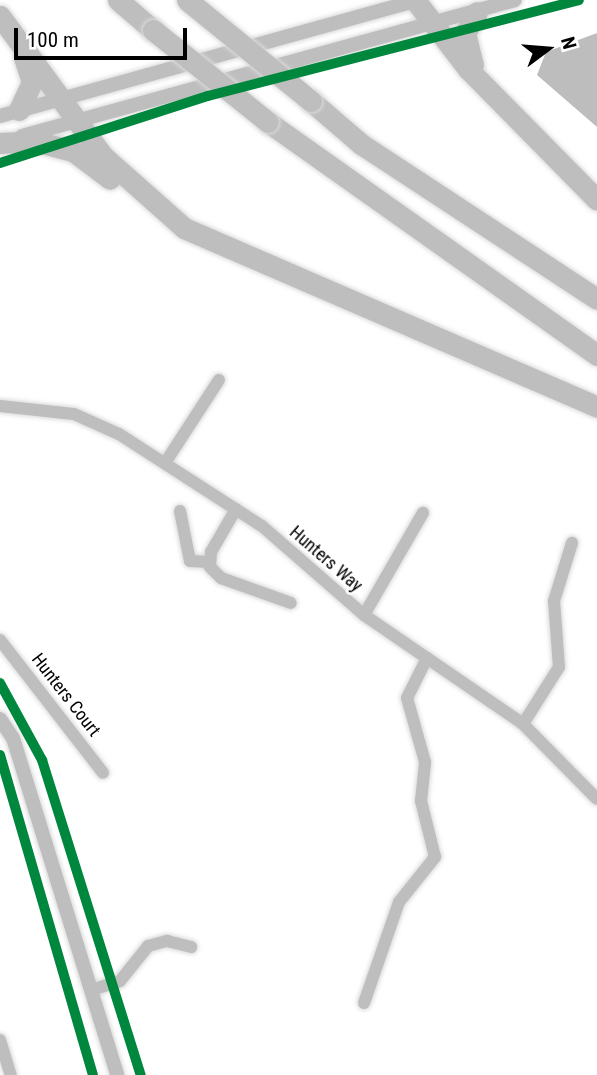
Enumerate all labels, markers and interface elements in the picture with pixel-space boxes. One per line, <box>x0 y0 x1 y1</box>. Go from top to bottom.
scale bar <box>18 14 191 58</box>
north arrow <box>513 14 583 84</box>
text: 100 m <box>27 28 79 52</box>
text: N <box>556 34 581 52</box>
street label: Hunters Way <box>285 521 367 597</box>
street label: Hunters Court <box>27 649 105 741</box>

